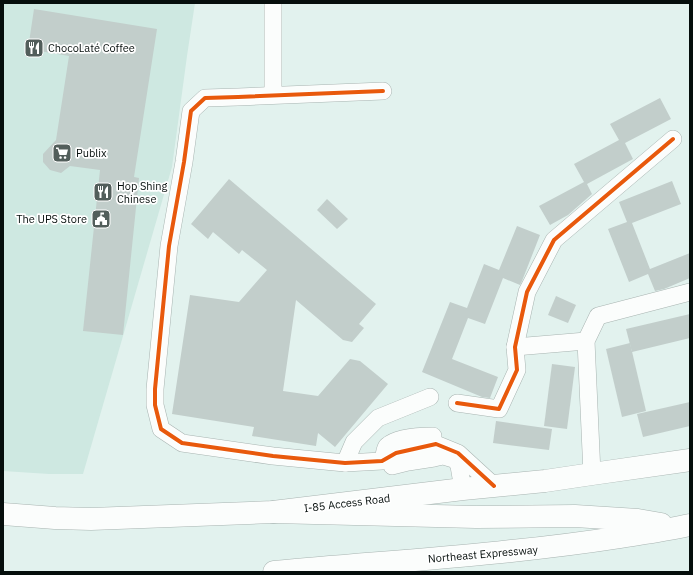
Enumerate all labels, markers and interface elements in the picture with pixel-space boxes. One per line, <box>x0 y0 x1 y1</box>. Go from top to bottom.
restaurant icon: ChocoLaté Coffee <box>23 37 45 59</box>
place label: ChocoLaté Coffee <box>48 41 135 55</box>
supermarket icon: Publix <box>51 142 73 164</box>
place label: Publix <box>76 146 107 160</box>
place label: Hop Shing Chinese <box>117 179 168 206</box>
restaurant icon: Hop Shing Chinese <box>92 181 114 203</box>
public building icon: The UPS Store <box>90 208 112 230</box>
place label: The UPS Store <box>16 212 87 226</box>
street label: I-85 Access Road <box>303 491 391 515</box>
street label: Northeast Expressway <box>427 542 539 566</box>

